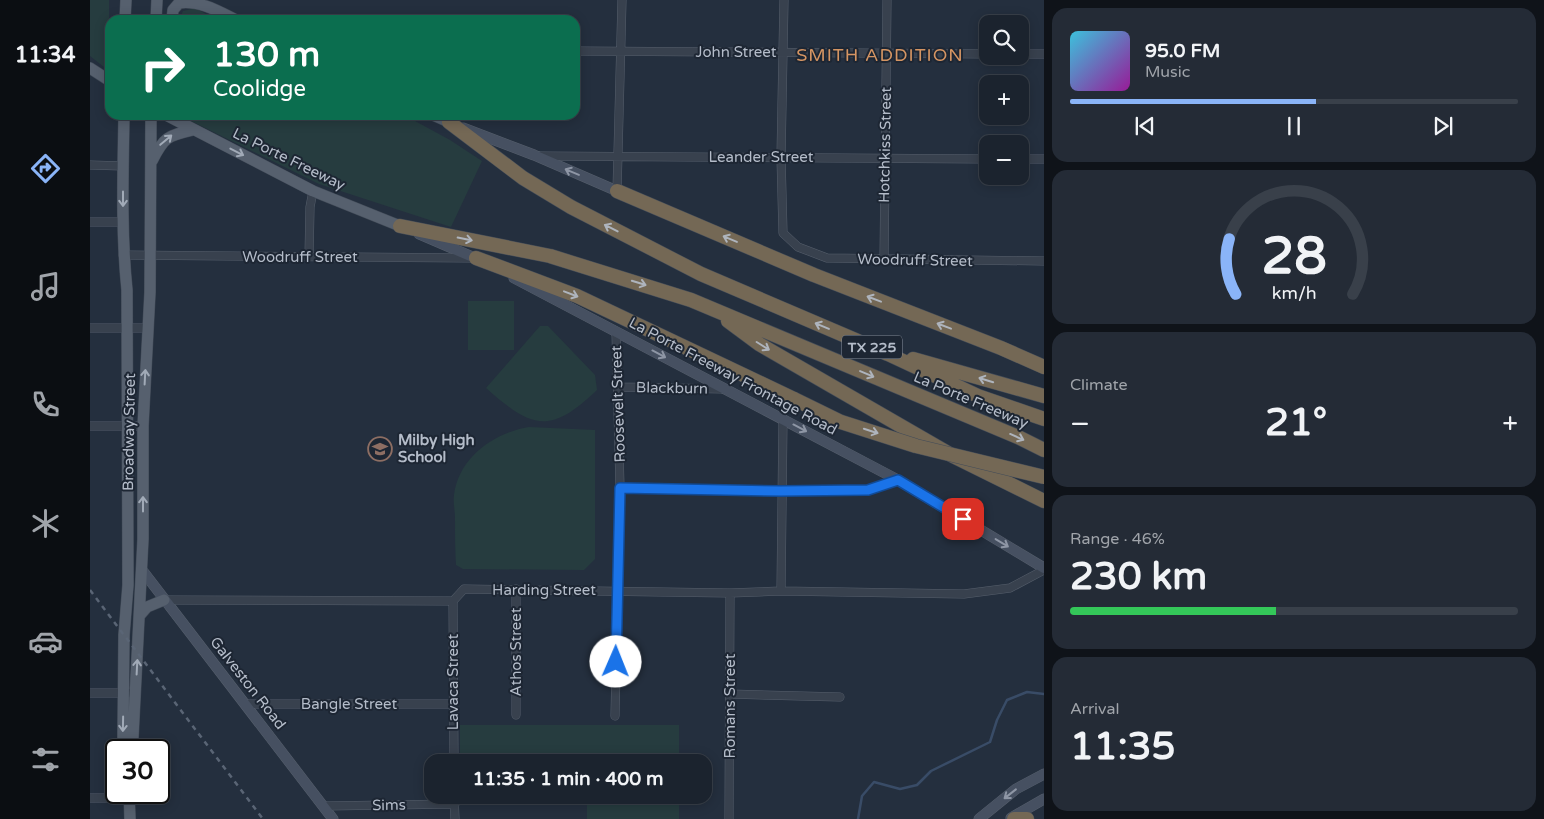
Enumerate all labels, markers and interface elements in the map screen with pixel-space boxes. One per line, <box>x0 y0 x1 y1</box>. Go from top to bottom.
map controls <box>979 15 1029 185</box>
button: search <box>979 15 1029 65</box>
text: 130 m <box>213 34 320 76</box>
icon: right <box>130 35 195 100</box>
text: 95.0 FM <box>1145 40 1220 62</box>
text: 11:34 <box>15 42 75 68</box>
street label: John Street <box>695 43 777 61</box>
district label: SMITH ADDITION <box>796 44 964 66</box>
text: Music <box>1145 62 1190 82</box>
button: + <box>979 75 1029 125</box>
text: Coolidge <box>213 76 306 102</box>
street label: Hotchkiss Street <box>875 87 895 203</box>
icon: previous <box>1131 112 1159 140</box>
icon: pause <box>1280 112 1308 140</box>
icon: next <box>1429 112 1457 140</box>
street label: La Porte Freeway <box>230 124 348 194</box>
one-way arrow <box>160 135 173 146</box>
button: − <box>979 135 1029 185</box>
one-way arrow <box>229 147 244 157</box>
street label: Leander Street <box>708 148 814 166</box>
icon: directions <box>28 151 63 186</box>
one-way arrow <box>565 167 580 176</box>
one-way arrow <box>118 190 128 206</box>
one-way arrow <box>604 223 619 233</box>
text: 28 <box>1261 225 1327 288</box>
one-way arrow <box>723 234 738 244</box>
one-way arrow <box>456 235 472 244</box>
street label: Woodruff Street <box>242 248 358 266</box>
street label: Woodruff Street <box>857 250 973 270</box>
icon: music <box>28 269 63 304</box>
one-way arrow <box>631 278 647 288</box>
text: km/h <box>1272 283 1316 304</box>
one-way arrow <box>562 290 578 299</box>
one-way arrow <box>867 294 883 303</box>
street label: La Porte Freeway Frontage Road <box>626 313 840 439</box>
one-way arrow <box>815 320 830 330</box>
one-way arrow <box>937 321 952 330</box>
road number: TX 225 <box>842 336 902 358</box>
one-way arrow <box>756 341 770 351</box>
street label: Roosevelt Street <box>607 345 629 463</box>
one-way arrow <box>651 350 666 359</box>
street label: La Porte Freeway <box>911 368 1031 432</box>
one-way arrow <box>141 369 150 385</box>
one-way arrow <box>859 370 874 379</box>
street label: Broadway Street <box>119 373 139 491</box>
one-way arrow <box>979 374 995 384</box>
text: Climate <box>1070 375 1128 395</box>
street label: Blackburn <box>636 378 708 398</box>
icon: phone <box>28 387 63 422</box>
text: 21° <box>1265 400 1327 446</box>
text: − <box>1070 407 1090 441</box>
text: + <box>1502 407 1518 441</box>
one-way arrow <box>792 424 807 433</box>
one-way arrow <box>863 427 879 437</box>
place label: Milby High School <box>398 431 475 466</box>
one-way arrow <box>1009 432 1024 442</box>
school or university icon: Milby High School <box>367 436 393 462</box>
one-way arrow <box>138 496 148 512</box>
pin <box>942 498 984 540</box>
icon: arrive <box>949 505 977 533</box>
icon: climate <box>28 506 63 541</box>
text: Range · 46% <box>1070 529 1165 549</box>
one-way arrow <box>994 538 1008 548</box>
text: 230 km <box>1070 554 1207 600</box>
street label: Harding Street <box>492 581 596 599</box>
street label: Athos Street <box>507 607 525 696</box>
icon: car <box>28 624 63 659</box>
street label: Galveston Road <box>206 633 290 733</box>
street label: Lavaca Street <box>444 634 462 730</box>
position arrow <box>589 635 641 687</box>
street label: Romans Street <box>721 653 739 759</box>
one-way arrow <box>132 659 141 675</box>
street label: Bangle Street <box>301 695 397 713</box>
text: Arrival <box>1070 699 1119 719</box>
one-way arrow <box>118 716 128 732</box>
text: 11:35 <box>1070 724 1175 770</box>
speed limit sign: 30 <box>105 739 170 804</box>
icon: filters <box>28 742 63 777</box>
text: 11:35 · 1 min · 400 m <box>472 768 664 790</box>
one-way arrow <box>1003 789 1017 799</box>
street label: Sims <box>372 796 406 814</box>

